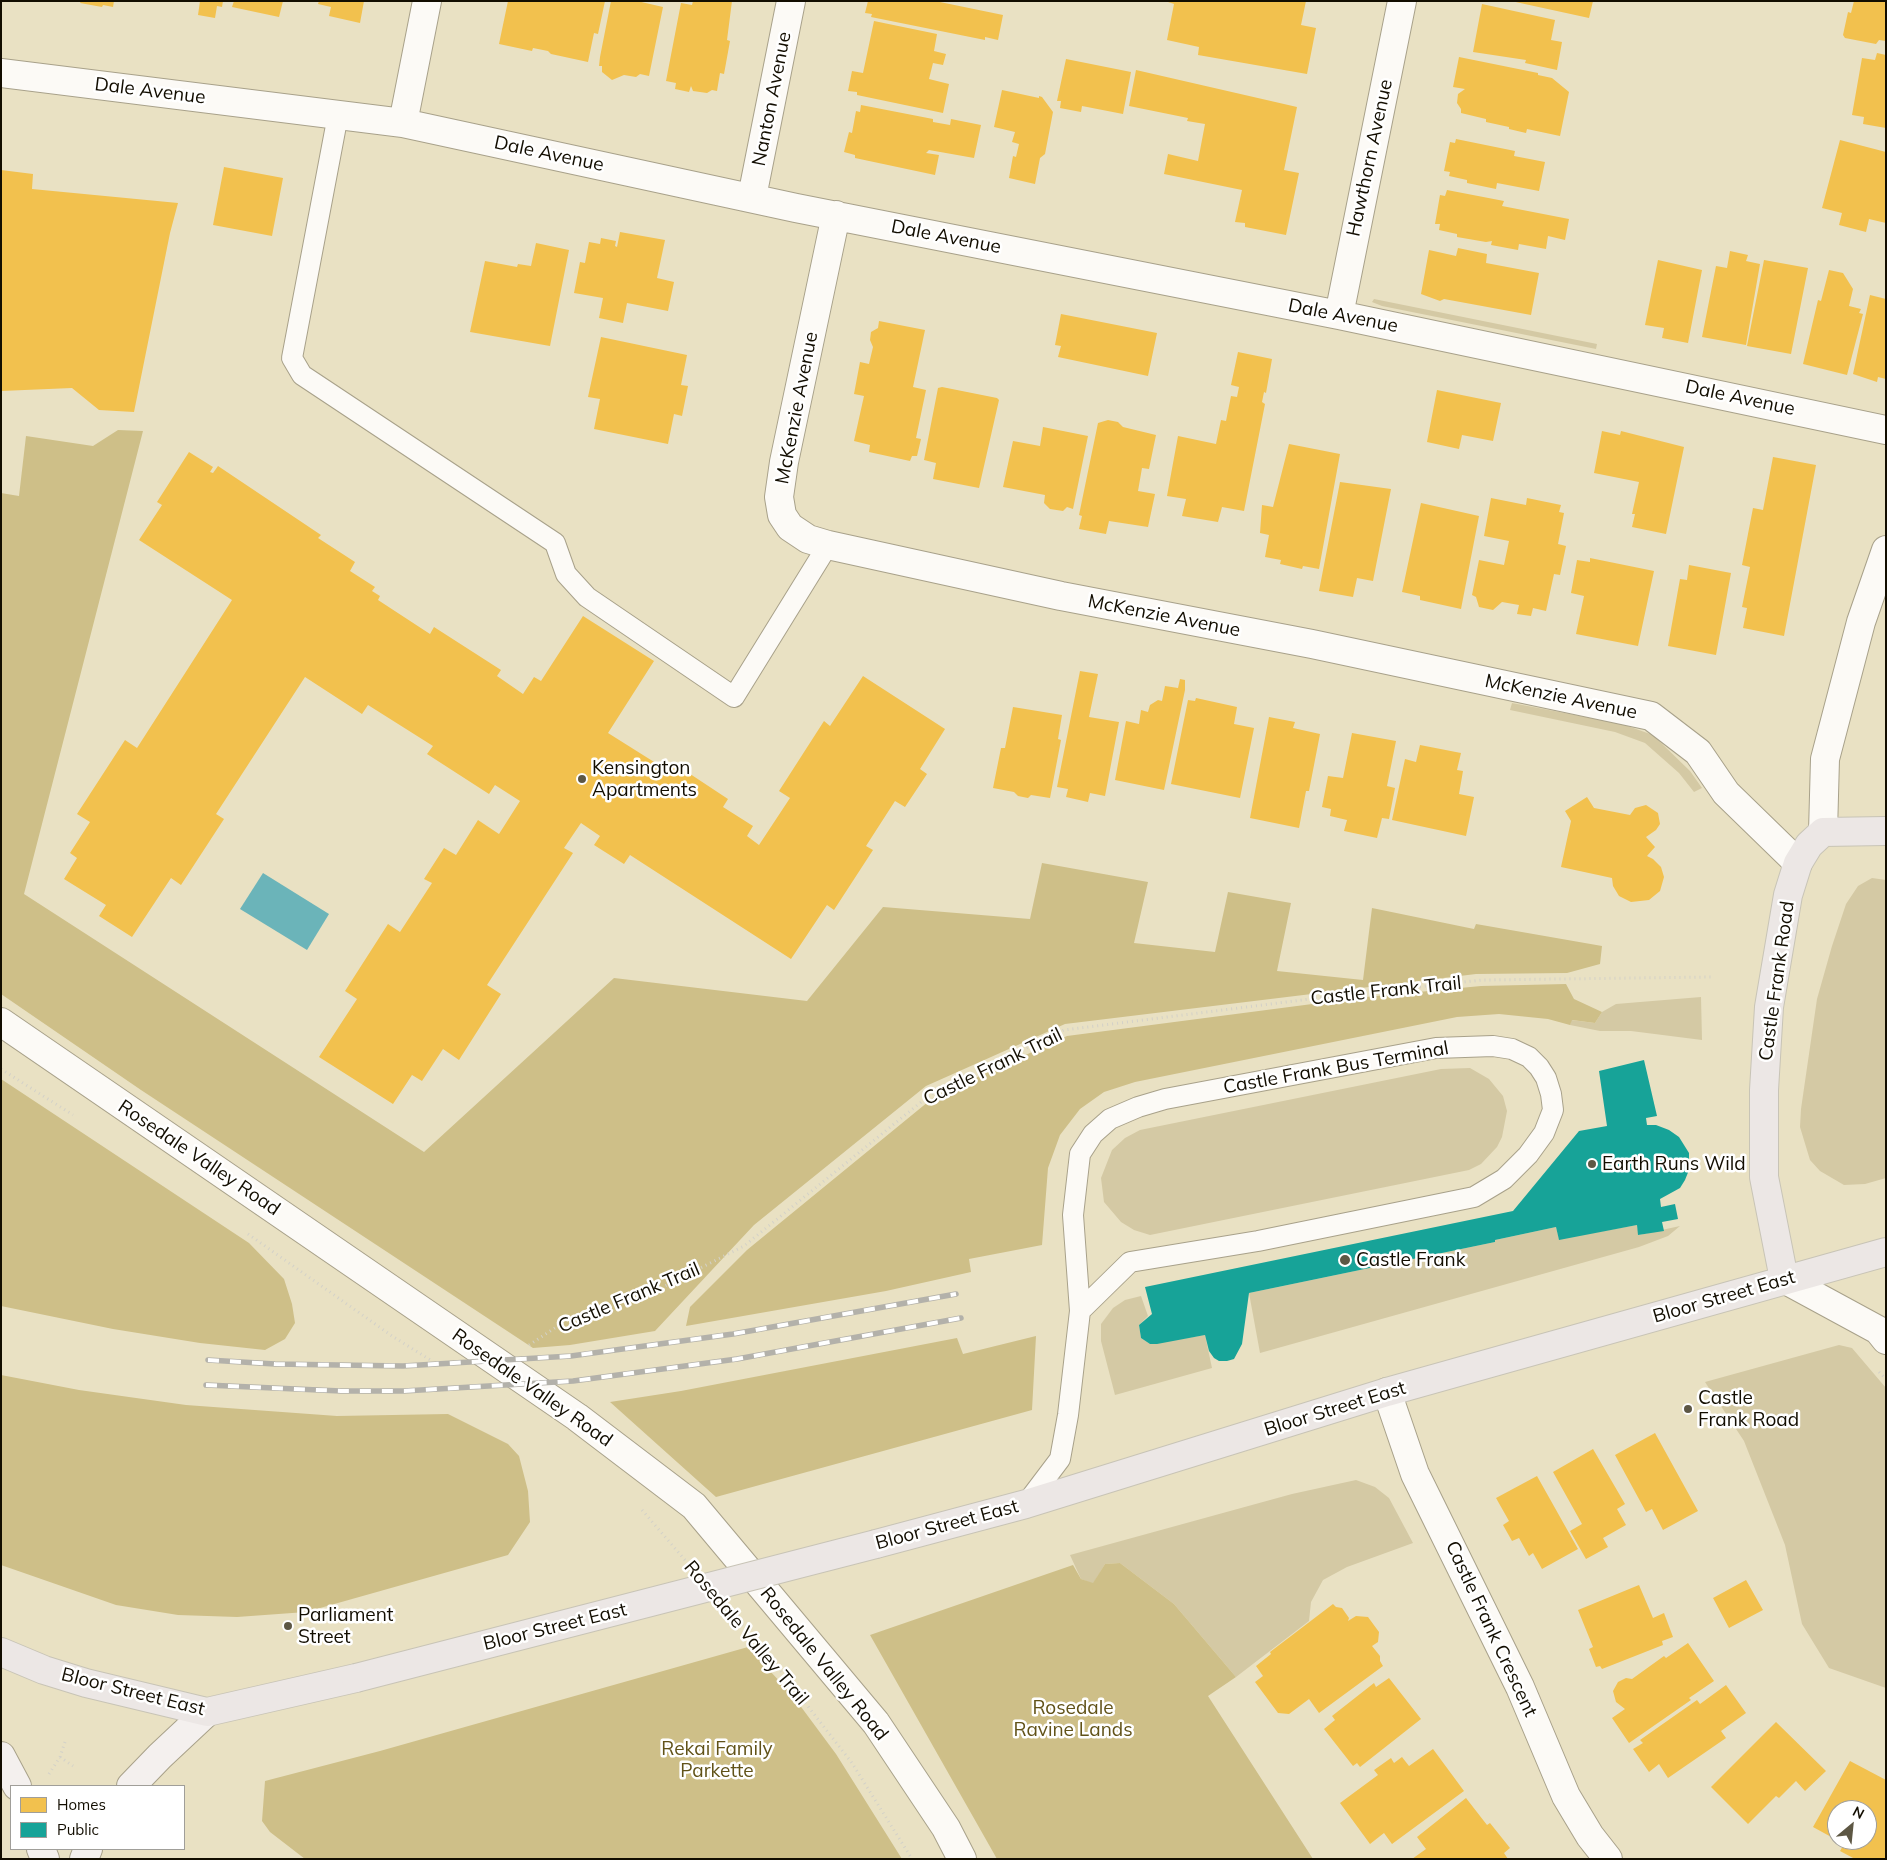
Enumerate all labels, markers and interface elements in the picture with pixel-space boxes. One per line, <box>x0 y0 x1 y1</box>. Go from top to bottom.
street label: Nanton Avenue <box>748 30 796 168</box>
street label: Dale Avenue <box>93 73 207 109</box>
street label: Hawthorn Avenue <box>1342 77 1398 239</box>
street label: Dale Avenue <box>492 131 606 177</box>
street label: Dale Avenue <box>889 215 1003 259</box>
street label: Dale Avenue <box>1286 294 1400 338</box>
street label: McKenzie Avenue <box>771 330 823 486</box>
street label: Dale Avenue <box>1683 375 1797 421</box>
street label: McKenzie Avenue <box>1086 590 1242 642</box>
street label: McKenzie Avenue <box>1483 670 1639 724</box>
place label: Kensington Apartments <box>592 757 697 801</box>
marker: Kensington Apartments <box>576 773 588 785</box>
street label: Castle Frank Road <box>1755 900 1799 1062</box>
street label: Castle Frank Trail <box>1309 972 1463 1010</box>
street label: Castle Frank Trail <box>920 1023 1066 1111</box>
street label: Castle Frank Bus Terminal <box>1222 1037 1450 1099</box>
street label: Rosedale Valley Road <box>114 1095 284 1221</box>
place label: Earth Runs Wild <box>1602 1153 1746 1175</box>
marker: Earth Runs Wild <box>1586 1158 1598 1170</box>
place label: Castle Frank <box>1356 1249 1465 1271</box>
marker: Castle Frank <box>1338 1253 1352 1267</box>
street label: Castle Frank Trail <box>555 1258 703 1338</box>
street label: Bloor Street East <box>1650 1266 1798 1328</box>
street label: Rosedale Valley Road <box>447 1324 617 1452</box>
street label: Bloor Street East <box>1261 1377 1409 1441</box>
place label: Castle Frank Road <box>1698 1387 1799 1431</box>
marker: Castle Frank Road <box>1682 1403 1694 1415</box>
street label: Bloor Street East <box>873 1495 1021 1555</box>
street label: Castle Frank Crescent <box>1440 1537 1542 1721</box>
street label: Rosedale Valley Trail <box>679 1556 813 1710</box>
street label: Rosedale Valley Road <box>755 1583 893 1745</box>
street label: Bloor Street East <box>481 1598 629 1656</box>
place label: Parliament Street <box>298 1604 393 1648</box>
marker: Parliament Street <box>282 1620 294 1632</box>
street label: Bloor Street East <box>59 1663 207 1721</box>
park label: Rosedale Ravine Lands <box>1013 1697 1133 1741</box>
park label: Rekai Family Parkette <box>661 1738 773 1782</box>
legend <box>10 1785 185 1850</box>
text: Homes <box>57 1795 106 1814</box>
north arrow <box>1827 1800 1877 1850</box>
text: N <box>1850 1802 1867 1823</box>
text: Public <box>57 1820 99 1839</box>

